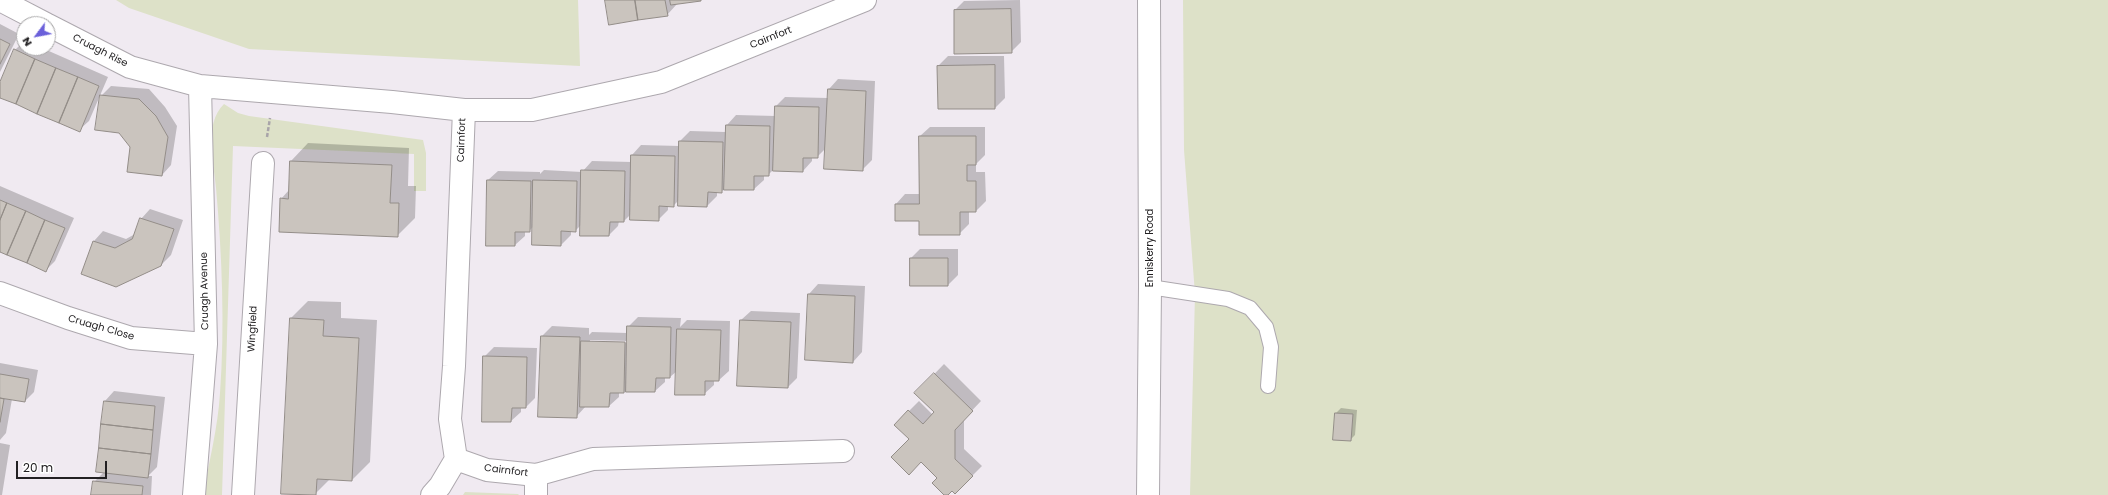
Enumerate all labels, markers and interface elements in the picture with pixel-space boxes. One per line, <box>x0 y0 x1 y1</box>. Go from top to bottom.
north arrow <box>16 16 56 56</box>
street label: Cairnfort <box>748 24 794 52</box>
street label: Cruagh Rise <box>70 32 130 70</box>
text: N <box>18 34 36 50</box>
street label: Cairnfort <box>455 118 469 162</box>
street label: Enniskerry Road <box>1144 209 1156 287</box>
street label: Cruagh Avenue <box>198 252 212 330</box>
street label: Wingfield <box>246 305 260 353</box>
street label: Cruagh Close <box>66 313 136 343</box>
scale bar <box>18 453 109 479</box>
text: 20 m <box>23 459 53 476</box>
street label: Cairnfort <box>483 462 529 480</box>

